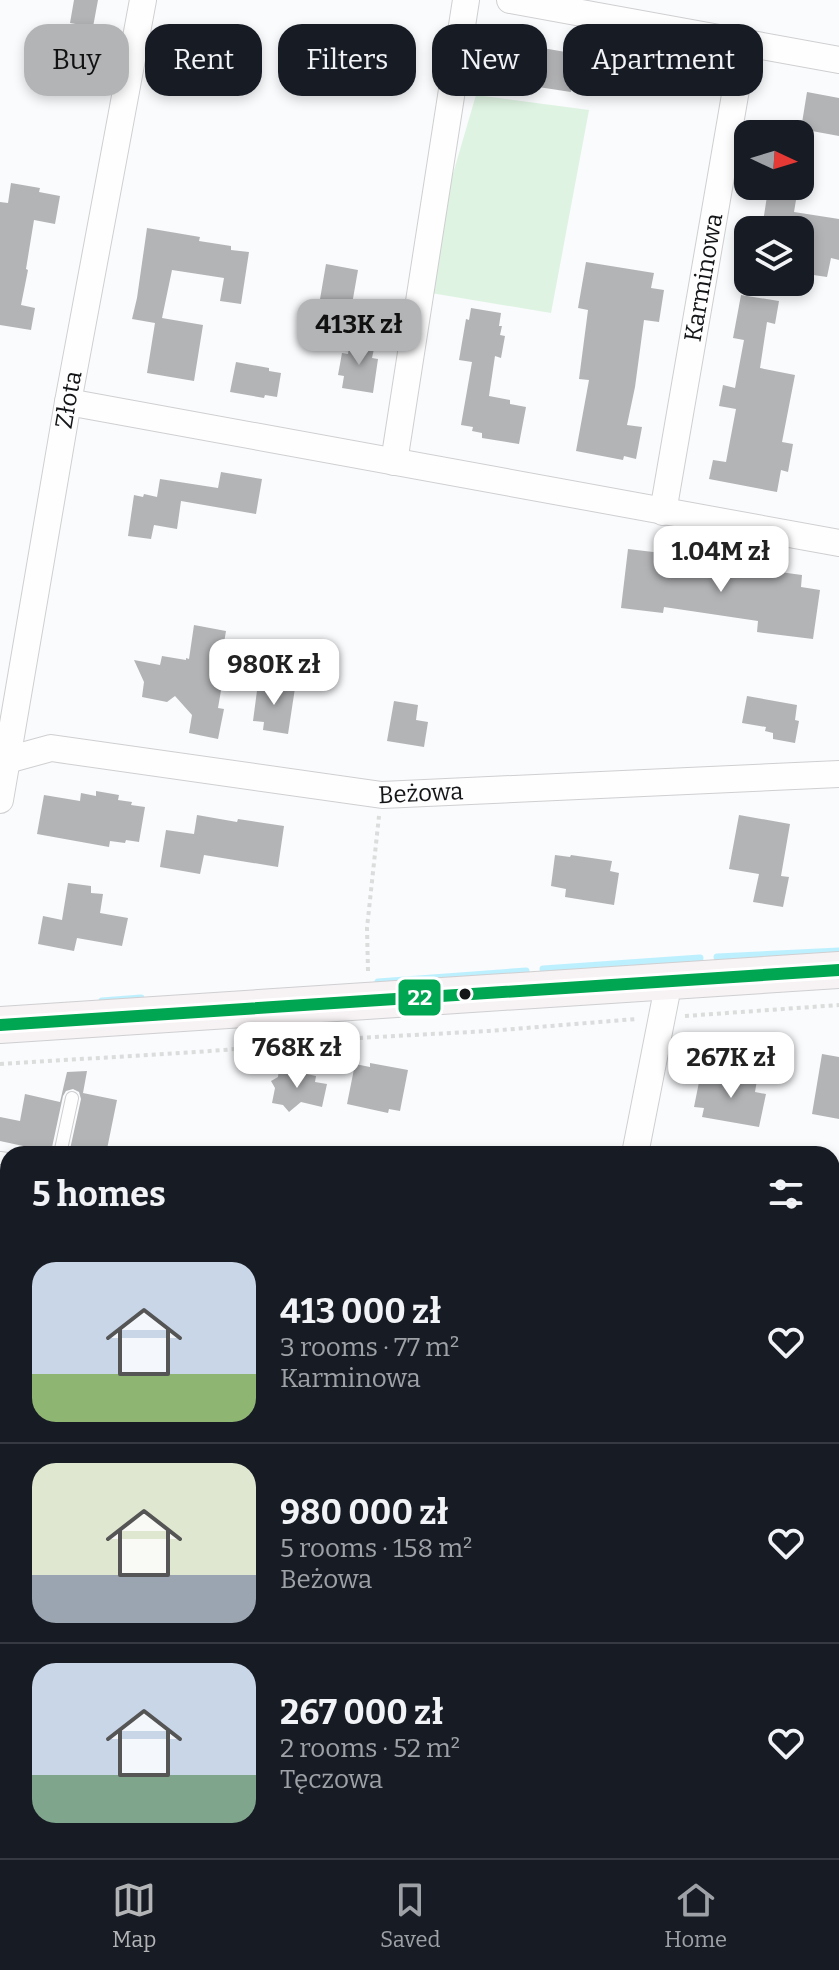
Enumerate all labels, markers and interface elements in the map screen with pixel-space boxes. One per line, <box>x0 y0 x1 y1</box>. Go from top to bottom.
chip: Buy <box>24 24 129 96</box>
chip: Rent <box>145 24 262 96</box>
chip: Filters <box>278 24 416 96</box>
chip: New <box>432 24 547 96</box>
chip: Apartment <box>563 24 763 96</box>
north arrow <box>734 120 814 200</box>
map controls <box>734 120 814 296</box>
street label: Karminowa <box>679 211 728 344</box>
button: layers <box>734 216 814 296</box>
pin: 413K zł <box>285 299 433 367</box>
text: 413K zł <box>315 309 403 340</box>
street label: Złota <box>50 369 88 431</box>
pin: 1.04M zł <box>638 526 804 594</box>
text: 1.04M zł <box>672 536 770 567</box>
pin: 980K zł <box>200 639 348 707</box>
text: 980K zł <box>227 649 321 680</box>
street label: Beżowa <box>378 777 464 809</box>
line badge: 22 <box>397 978 442 1017</box>
text: 22 <box>408 984 432 1011</box>
unlabelled marker <box>457 986 473 1002</box>
pin: 768K zł <box>223 1022 371 1090</box>
text: 768K zł <box>252 1032 342 1063</box>
pin: 267K zł <box>657 1032 805 1100</box>
text: 267K zł <box>686 1042 776 1073</box>
icon: filters <box>764 1172 808 1216</box>
text: 5 homes <box>32 1174 166 1215</box>
text: 413 000 zł <box>280 1291 442 1332</box>
icon: home <box>96 1294 192 1390</box>
icon: heart <box>764 1320 808 1364</box>
text: 3 rooms · 77 m² <box>280 1332 459 1363</box>
text: Karminowa <box>280 1363 421 1394</box>
text: 980 000 zł <box>280 1492 449 1533</box>
icon: home <box>96 1495 192 1591</box>
icon: heart <box>764 1521 808 1565</box>
text: 5 rooms · 158 m² <box>280 1533 472 1564</box>
text: Beżowa <box>280 1564 372 1595</box>
text: 267 000 zł <box>280 1692 444 1733</box>
icon: home <box>96 1695 192 1791</box>
icon: heart <box>764 1721 808 1765</box>
text: 2 rooms · 52 m² <box>280 1733 460 1764</box>
text: Tęczowa <box>280 1764 383 1795</box>
tab: Map <box>112 1878 156 1953</box>
tab: Saved <box>380 1878 441 1953</box>
tab: Home <box>664 1878 727 1953</box>

